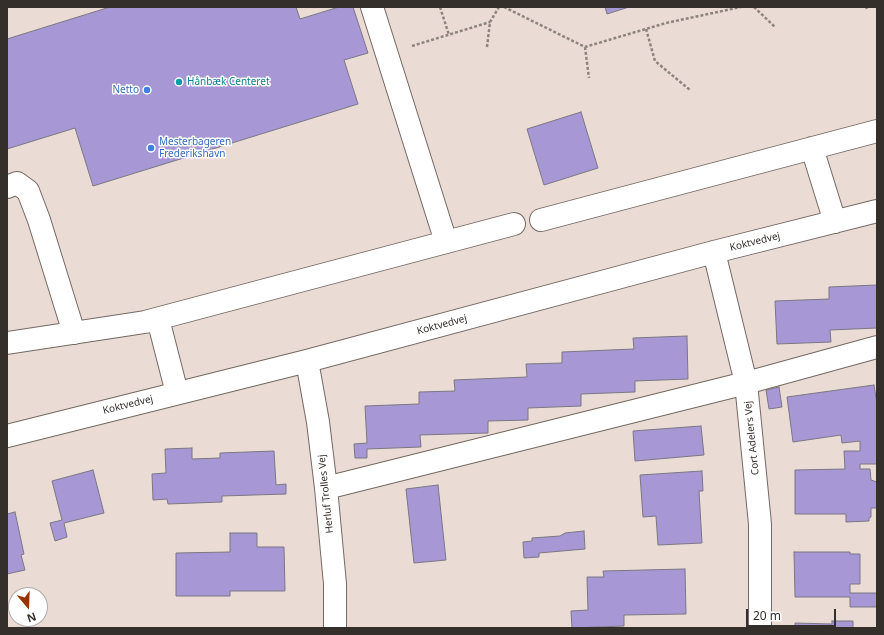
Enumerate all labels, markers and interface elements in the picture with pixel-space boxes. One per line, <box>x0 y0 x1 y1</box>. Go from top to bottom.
place label: Hånbæk Centeret <box>187 76 269 88</box>
marker: Hånbæk Centeret <box>174 77 184 87</box>
place label: Netto <box>112 84 139 96</box>
marker: Netto <box>142 85 152 95</box>
place label: Mesterbageren Frederikshavn <box>159 136 231 160</box>
marker: Mesterbageren Frederikshavn <box>146 143 156 153</box>
street label: Koktvedvej <box>729 230 781 254</box>
street label: Koktvedvej <box>416 313 468 337</box>
street label: Koktvedvej <box>102 393 154 417</box>
street label: Cort Adelers Vej <box>742 400 762 476</box>
street label: Herluf Trolles Vej <box>316 454 336 534</box>
north arrow <box>8 587 48 627</box>
scale bar <box>748 601 838 627</box>
text: 20 m <box>753 607 781 624</box>
text: N <box>25 609 38 626</box>

